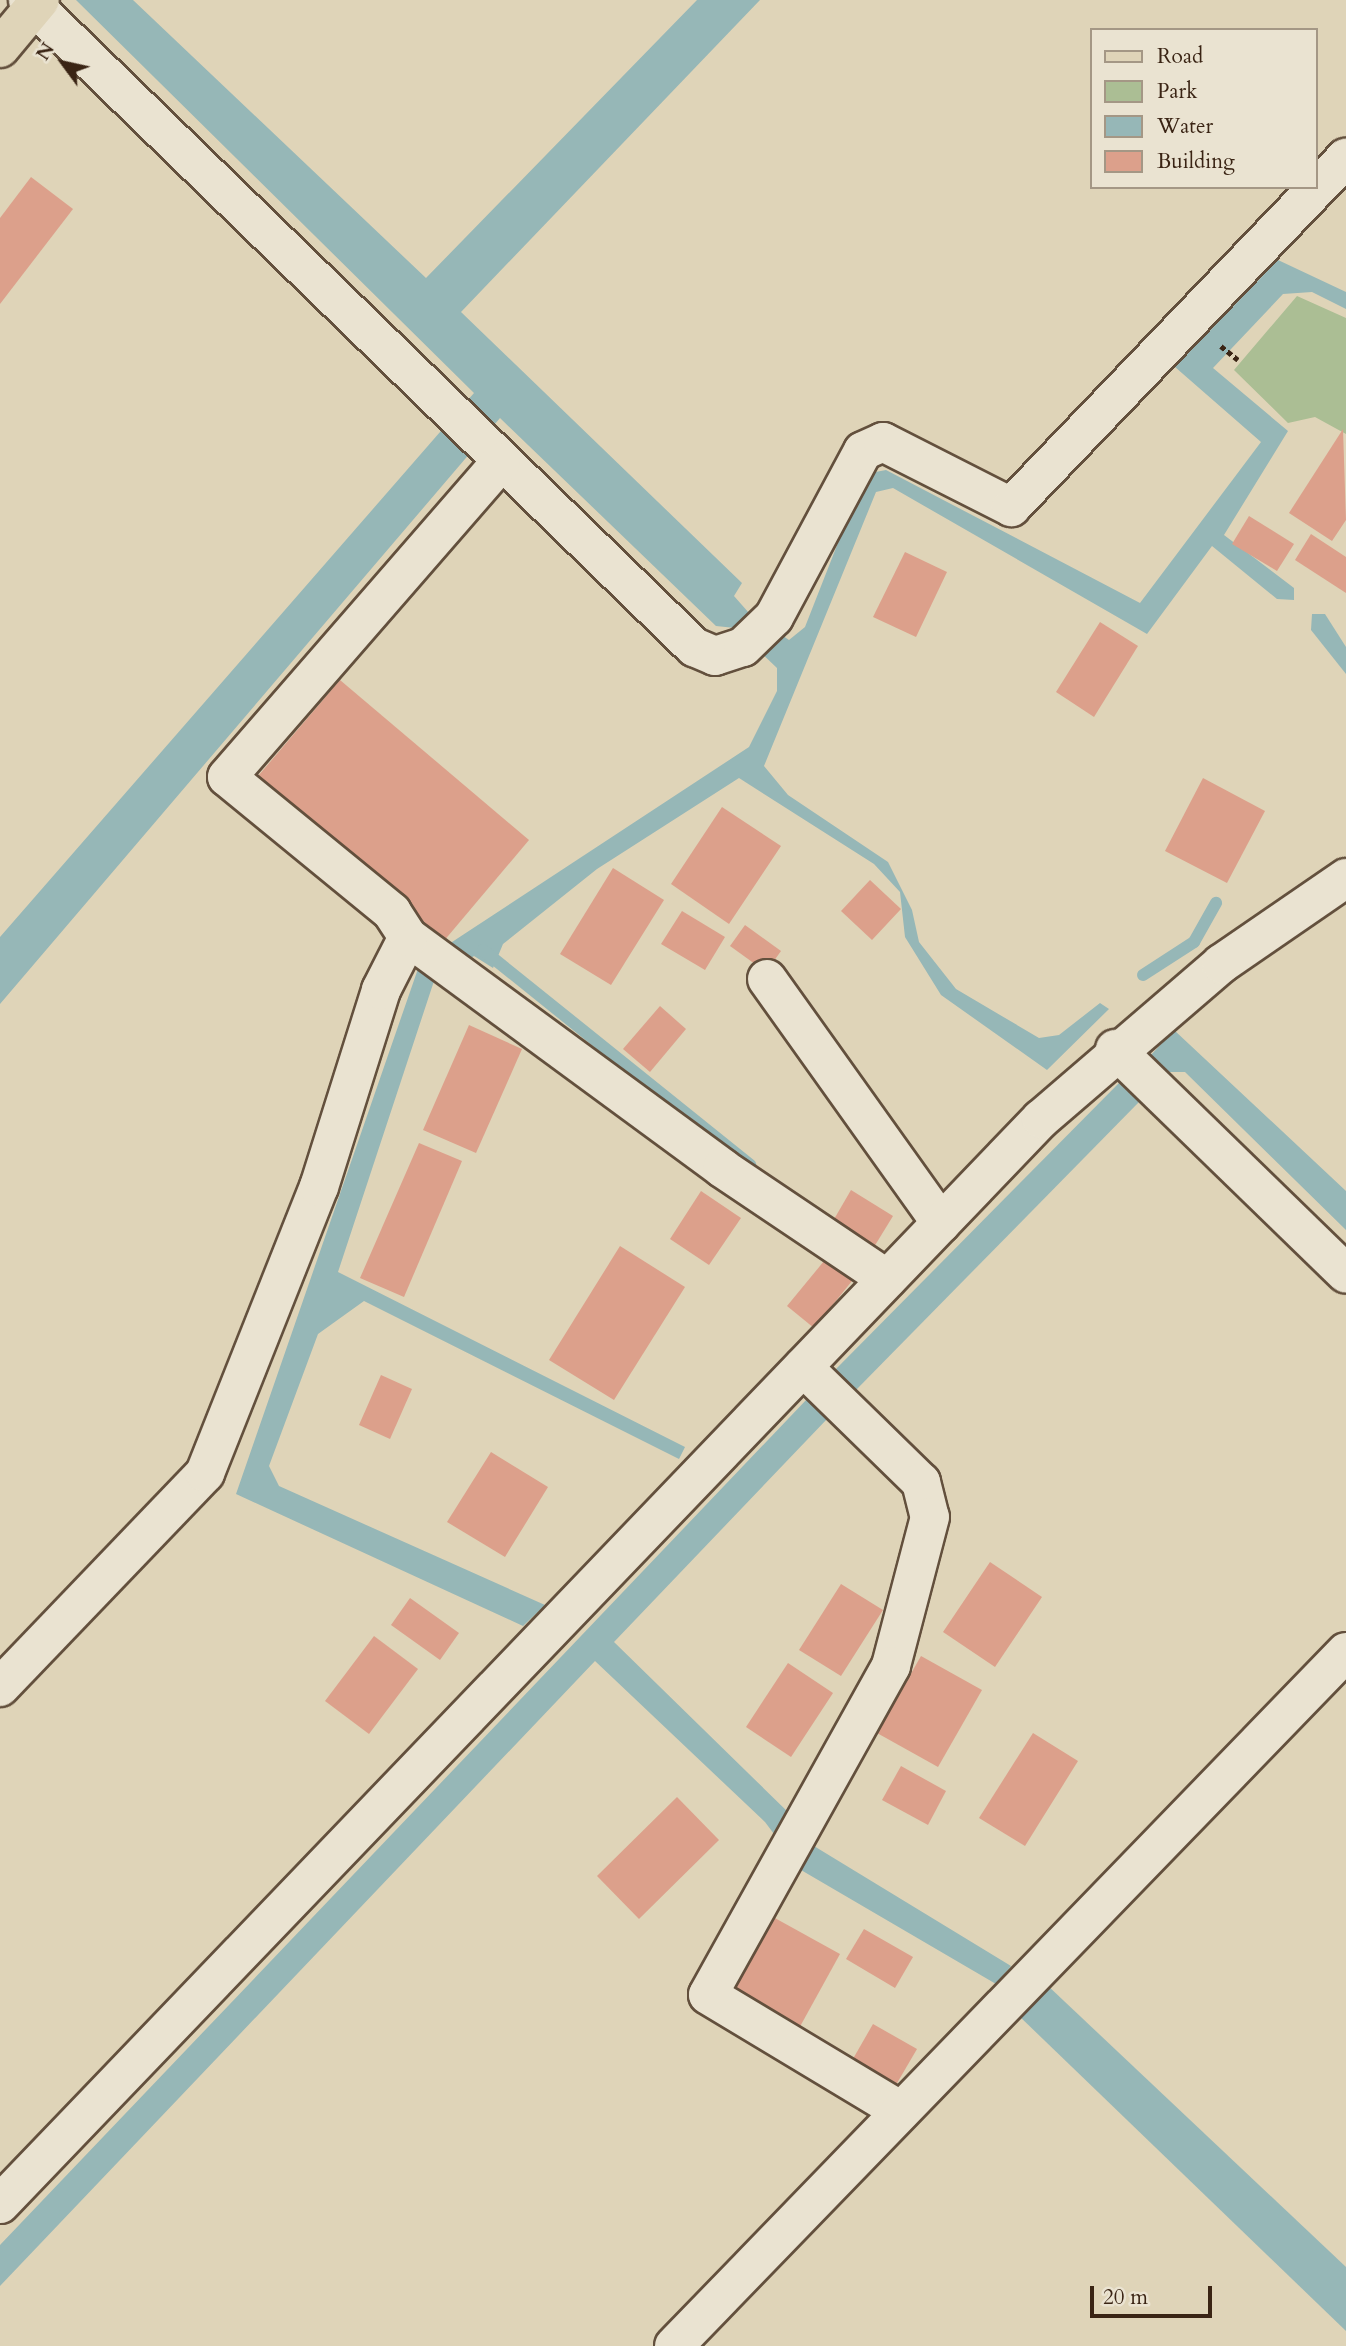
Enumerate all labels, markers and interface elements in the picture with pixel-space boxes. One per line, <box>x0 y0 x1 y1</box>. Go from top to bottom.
north arrow <box>28 28 98 98</box>
legend <box>1090 28 1318 189</box>
text: N <box>30 38 61 66</box>
text: Road <box>1157 42 1203 71</box>
text: Park <box>1157 77 1197 106</box>
text: Water <box>1157 112 1213 141</box>
text: Building <box>1157 147 1235 176</box>
scale bar <box>1094 2272 1216 2316</box>
text: 20 m <box>1103 2283 1148 2312</box>

